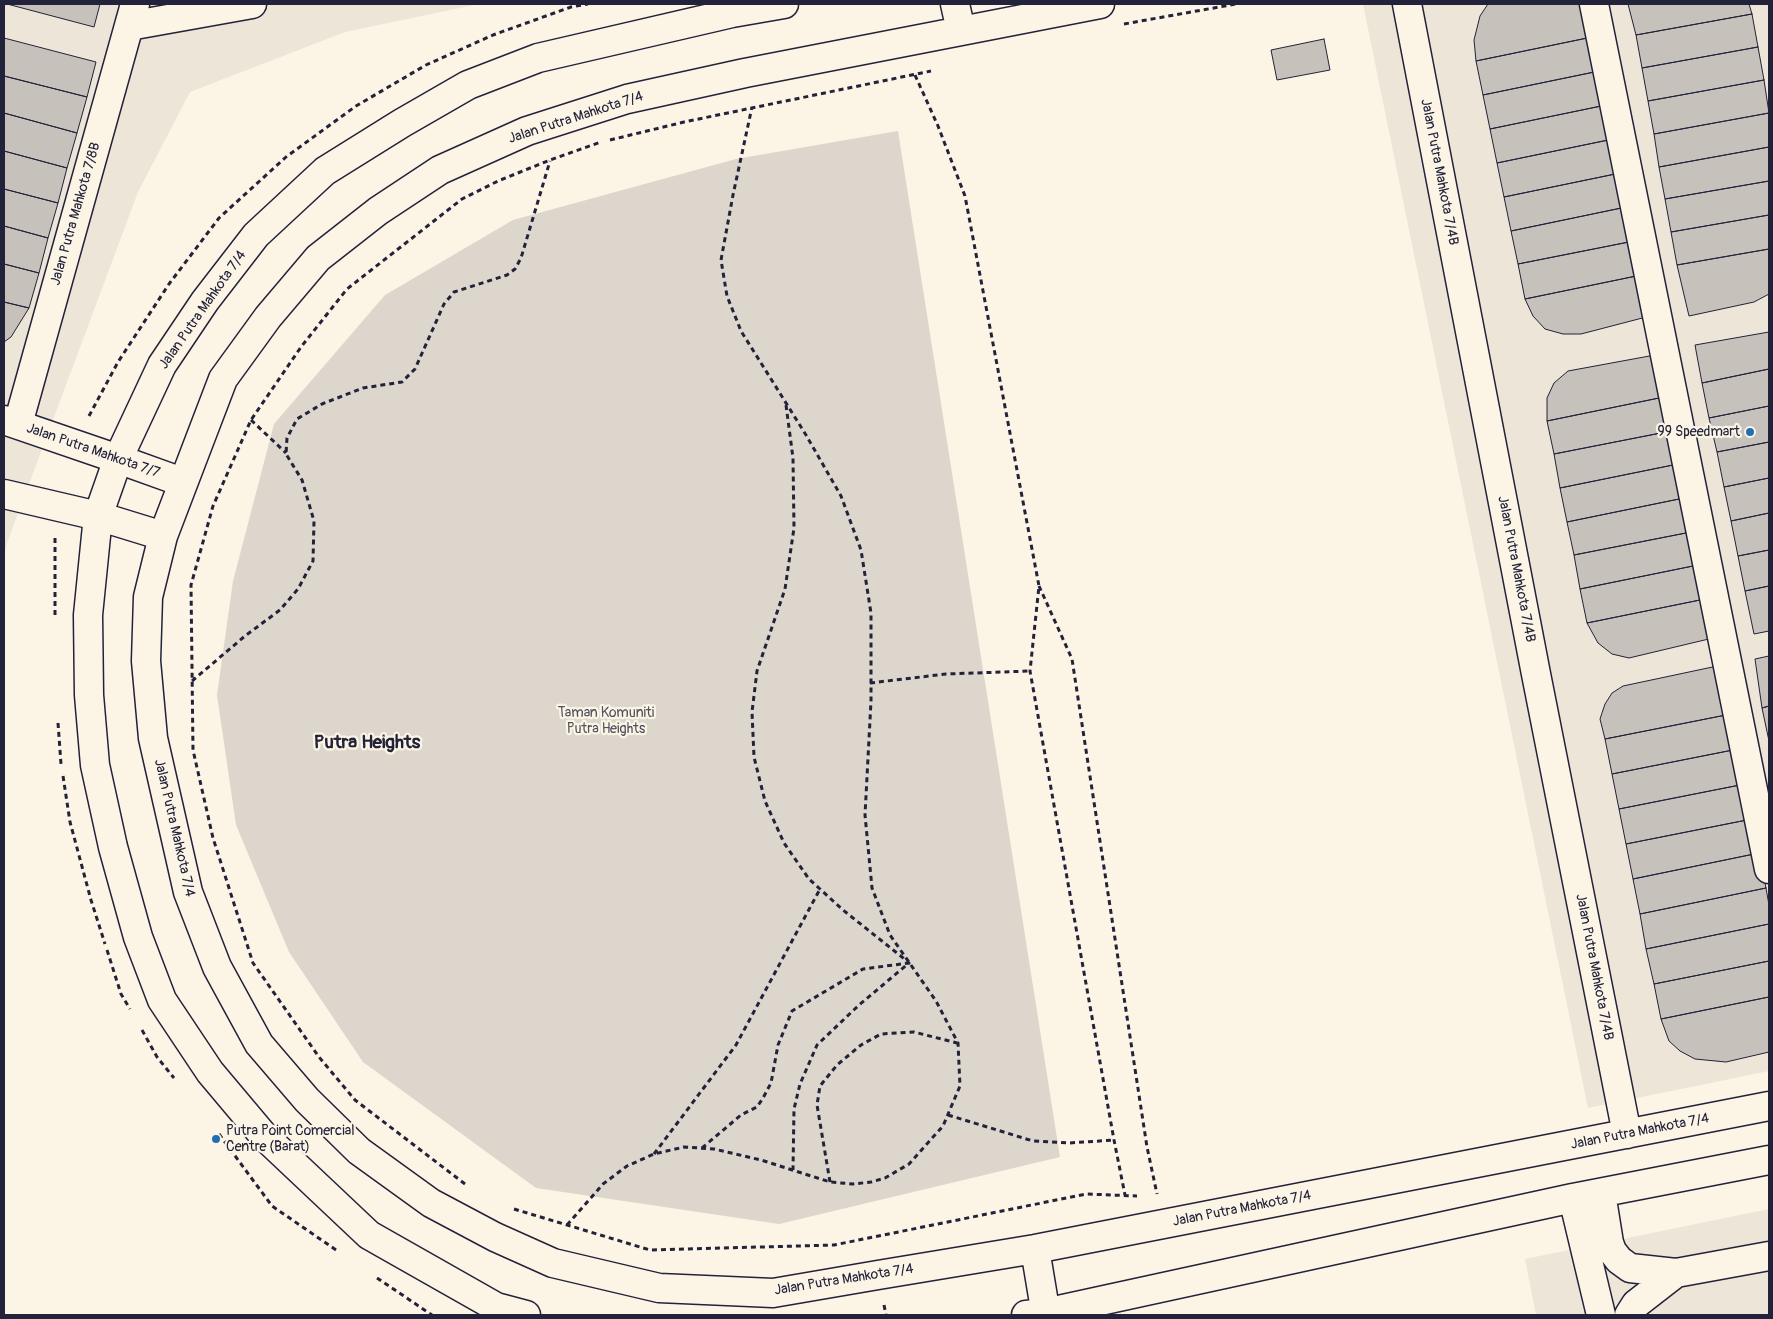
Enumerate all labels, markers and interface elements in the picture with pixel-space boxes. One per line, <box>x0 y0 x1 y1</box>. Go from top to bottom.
street label: Jalan Putra Mahkota 7/4 <box>506 88 646 148</box>
street label: Jalan Putra Mahkota 7/4B <box>1417 97 1461 247</box>
street label: Jalan Putra Mahkota 7/8B <box>48 141 104 287</box>
street label: Jalan Putra Mahkota 7/4 <box>156 248 250 372</box>
street label: Jalan Putra Mahkota 7/7 <box>24 420 162 482</box>
place label: 99 Speedmart <box>1658 424 1740 440</box>
marker: 99 Speedmart <box>1744 426 1756 438</box>
street label: Jalan Putra Mahkota 7/4B <box>1494 494 1538 644</box>
park label: Taman Komuniti Putra Heights <box>558 705 654 738</box>
district label: Putra Heights <box>314 732 420 754</box>
street label: Jalan Putra Mahkota 7/4 <box>150 758 198 898</box>
street label: Jalan Putra Mahkota 7/4B <box>1572 892 1616 1042</box>
street label: Jalan Putra Mahkota 7/4 <box>1569 1110 1711 1154</box>
place label: Putra Point Comercial Centre (Barat) <box>226 1123 355 1156</box>
marker: Putra Point Comercial Centre (Barat) <box>210 1133 222 1145</box>
street label: Jalan Putra Mahkota 7/4 <box>1171 1187 1313 1231</box>
street label: Jalan Putra Mahkota 7/4 <box>773 1261 915 1299</box>

